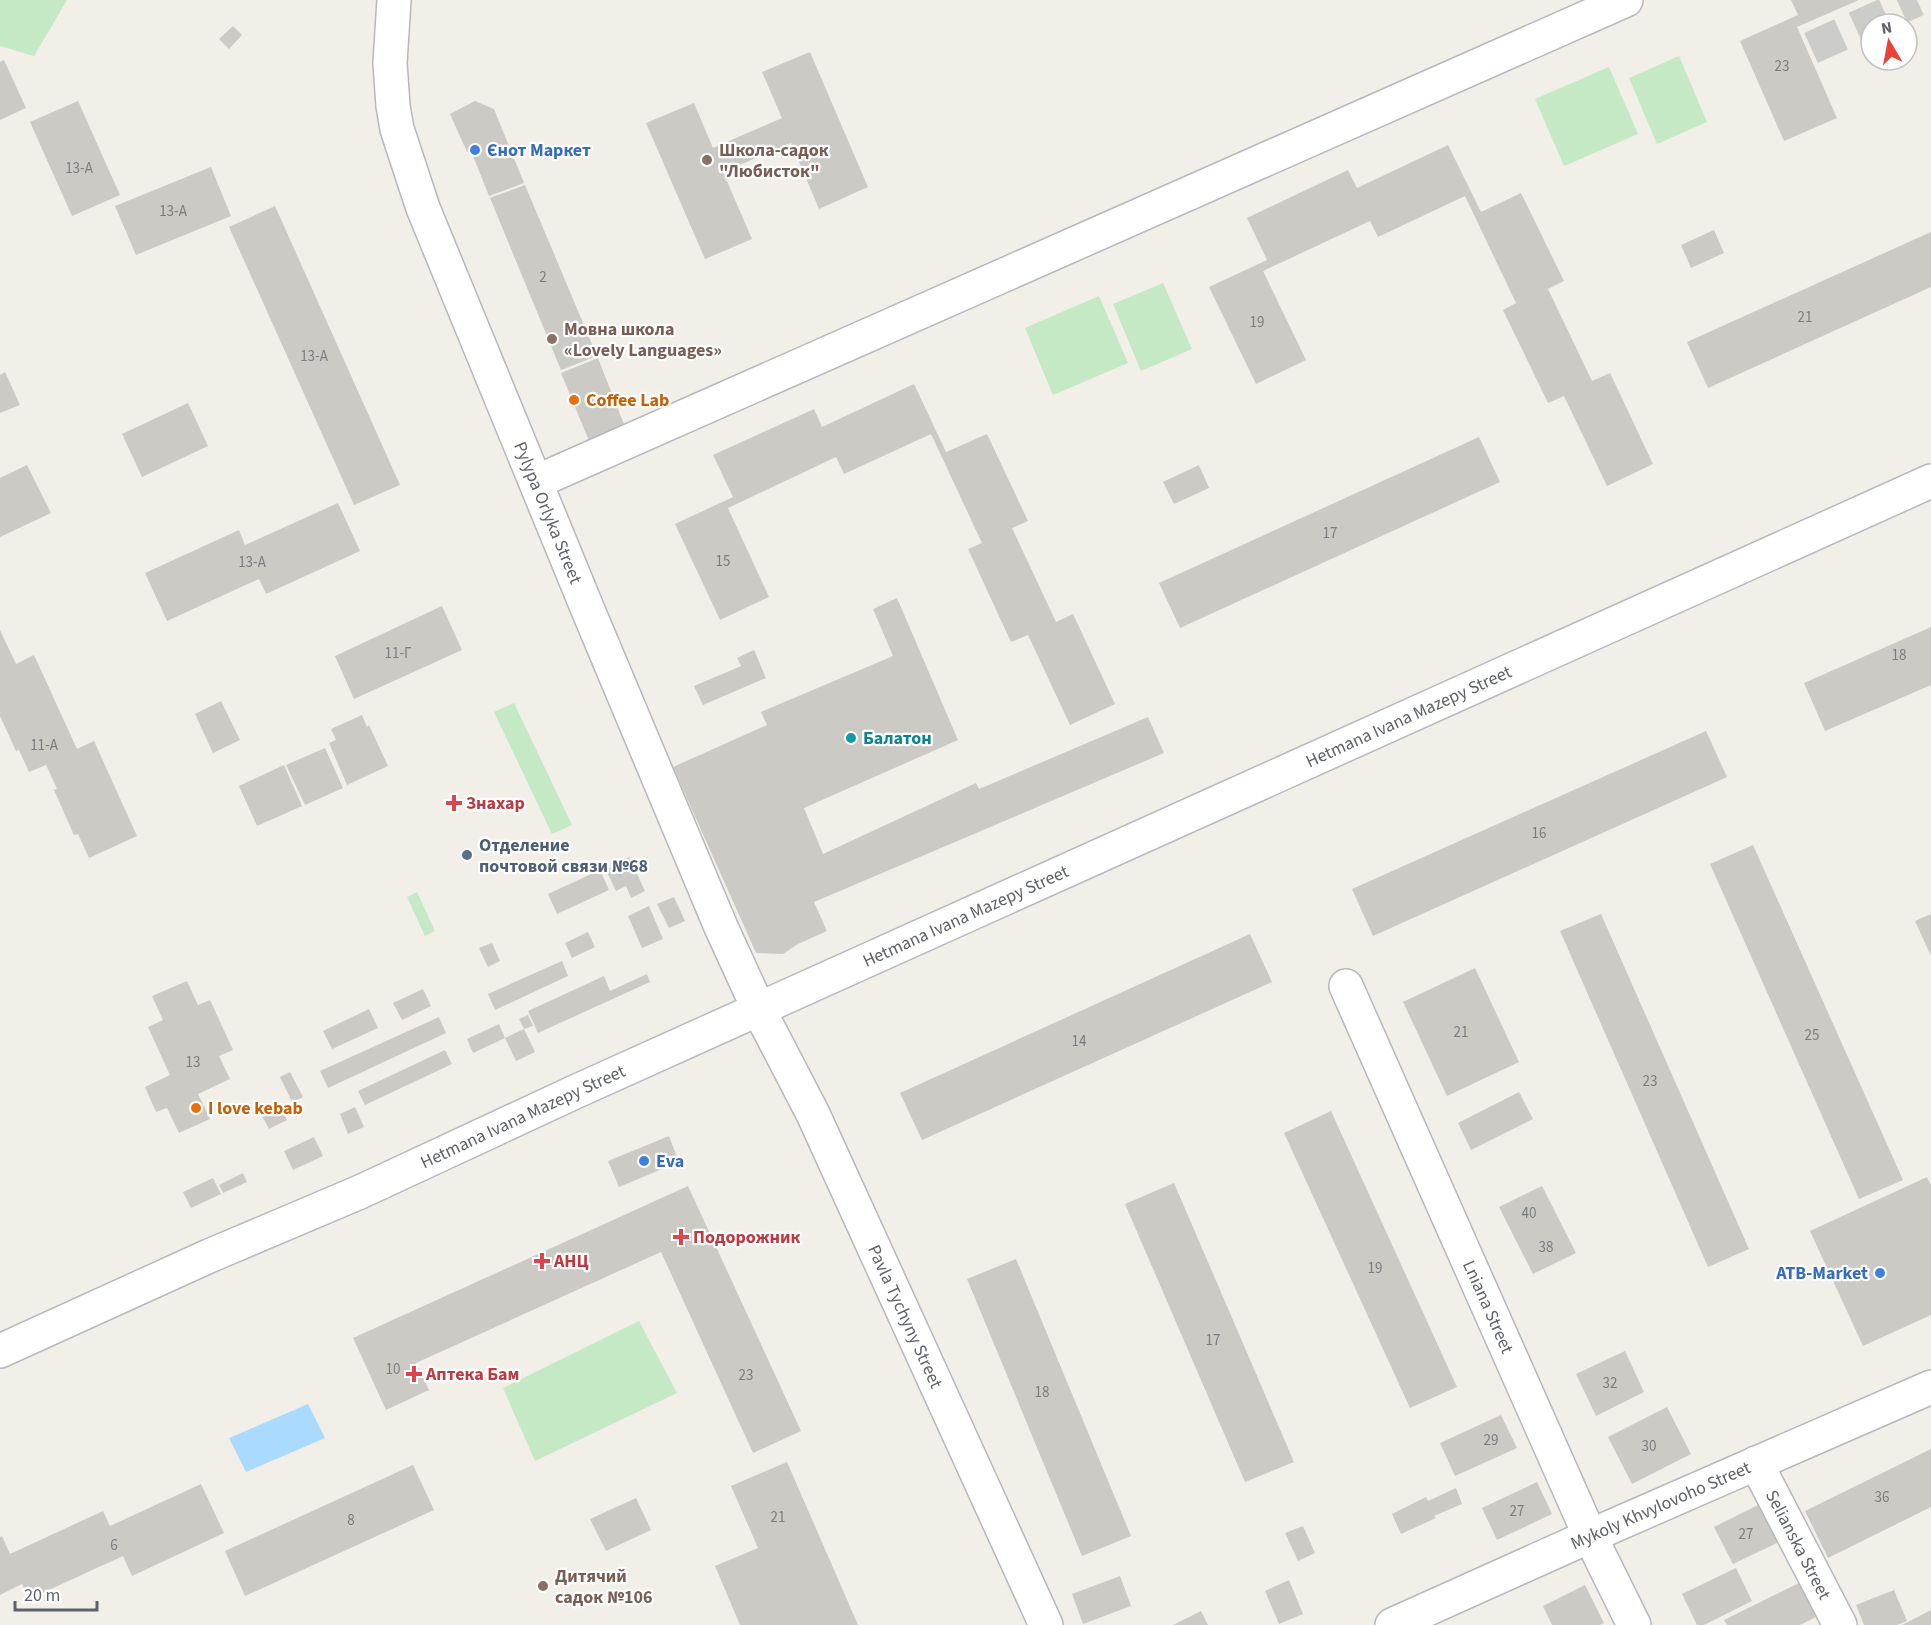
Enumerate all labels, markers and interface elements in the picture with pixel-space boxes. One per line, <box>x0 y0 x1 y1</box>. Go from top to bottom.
north arrow <box>1859 12 1919 72</box>
text: N <box>1879 16 1894 40</box>
house number: 23 <box>1775 56 1789 77</box>
place label: Єнот Маркет <box>487 138 591 163</box>
place label: Школа-садок "Любисток" <box>719 138 829 184</box>
marker: Єнот Маркет <box>468 143 482 157</box>
marker: Школа-садок "Любисток" <box>700 153 714 167</box>
house number: 13-А <box>65 158 94 179</box>
house number: 13-А <box>159 201 188 222</box>
house number: 2 <box>539 267 547 288</box>
house number: 21 <box>1798 307 1812 328</box>
house number: 19 <box>1250 312 1264 333</box>
place label: Мовна школа «Lovely Languages» <box>564 317 722 363</box>
marker: Мовна школа «Lovely Languages» <box>545 332 559 346</box>
house number: 13-А <box>300 346 329 367</box>
place label: Coffee Lab <box>586 388 669 413</box>
marker: Coffee Lab <box>567 393 581 407</box>
street label: Pylypa Orlyka Street <box>508 438 588 588</box>
house number: 17 <box>1323 523 1337 544</box>
house number: 15 <box>716 551 730 572</box>
house number: 13-А <box>238 552 267 573</box>
house number: 11-Г <box>384 643 412 664</box>
house number: 18 <box>1892 645 1906 666</box>
street label: Hetmana Ivana Mazepy Street <box>1302 659 1515 774</box>
place label: Балатон <box>863 726 932 751</box>
marker: Балатон <box>844 731 858 745</box>
house number: 11-А <box>30 735 59 756</box>
place label: Знахар <box>466 791 525 816</box>
marker: Знахар <box>447 796 461 810</box>
house number: 16 <box>1532 823 1546 844</box>
place label: Отделение почтовой связи №68 <box>479 833 648 879</box>
marker: Отделение почтовой связи №68 <box>460 848 474 862</box>
street label: Hetmana Ivana Mazepy Street <box>859 859 1072 973</box>
house number: 21 <box>1454 1022 1468 1043</box>
house number: 25 <box>1805 1025 1819 1046</box>
house number: 14 <box>1072 1031 1087 1052</box>
house number: 13 <box>186 1052 200 1073</box>
street label: Hetmana Ivana Mazepy Street <box>416 1058 629 1175</box>
house number: 23 <box>1643 1071 1657 1092</box>
place label: I love kebab <box>208 1096 303 1121</box>
marker: I love kebab <box>189 1101 203 1115</box>
place label: Eva <box>656 1149 684 1174</box>
marker: Eva <box>637 1154 651 1168</box>
house number: 40 <box>1522 1203 1536 1224</box>
place label: Подорожник <box>693 1225 800 1250</box>
marker: Подорожник <box>674 1230 688 1244</box>
house number: 38 <box>1539 1237 1553 1258</box>
street label: Pavla Tychyny Street <box>862 1241 949 1392</box>
place label: АНЦ <box>553 1249 589 1274</box>
marker: АНЦ <box>535 1254 549 1268</box>
street label: Lniana Street <box>1457 1256 1520 1358</box>
house number: 19 <box>1368 1258 1382 1279</box>
place label: ATB-Market <box>1775 1261 1868 1286</box>
marker: ATB-Market <box>1873 1266 1887 1280</box>
house number: 17 <box>1206 1330 1220 1351</box>
house number: 10 <box>386 1359 400 1380</box>
place label: Аптека Бам <box>425 1362 519 1387</box>
house number: 23 <box>739 1365 753 1386</box>
marker: Аптека Бам <box>407 1367 421 1381</box>
house number: 32 <box>1603 1373 1617 1394</box>
house number: 18 <box>1035 1382 1049 1403</box>
house number: 29 <box>1484 1430 1498 1451</box>
house number: 30 <box>1642 1436 1656 1457</box>
street label: Mykoly Khvylovoho Street <box>1566 1455 1754 1556</box>
street label: Selianska Street <box>1759 1485 1837 1604</box>
house number: 36 <box>1875 1487 1889 1508</box>
house number: 27 <box>1510 1501 1524 1522</box>
house number: 21 <box>771 1507 785 1528</box>
house number: 8 <box>347 1510 355 1531</box>
house number: 27 <box>1739 1524 1753 1545</box>
house number: 6 <box>110 1535 118 1556</box>
place label: Дитячий садок №106 <box>555 1564 653 1610</box>
scale bar <box>15 1574 98 1612</box>
marker: Дитячий садок №106 <box>536 1579 550 1593</box>
text: 20 m <box>24 1583 60 1608</box>

